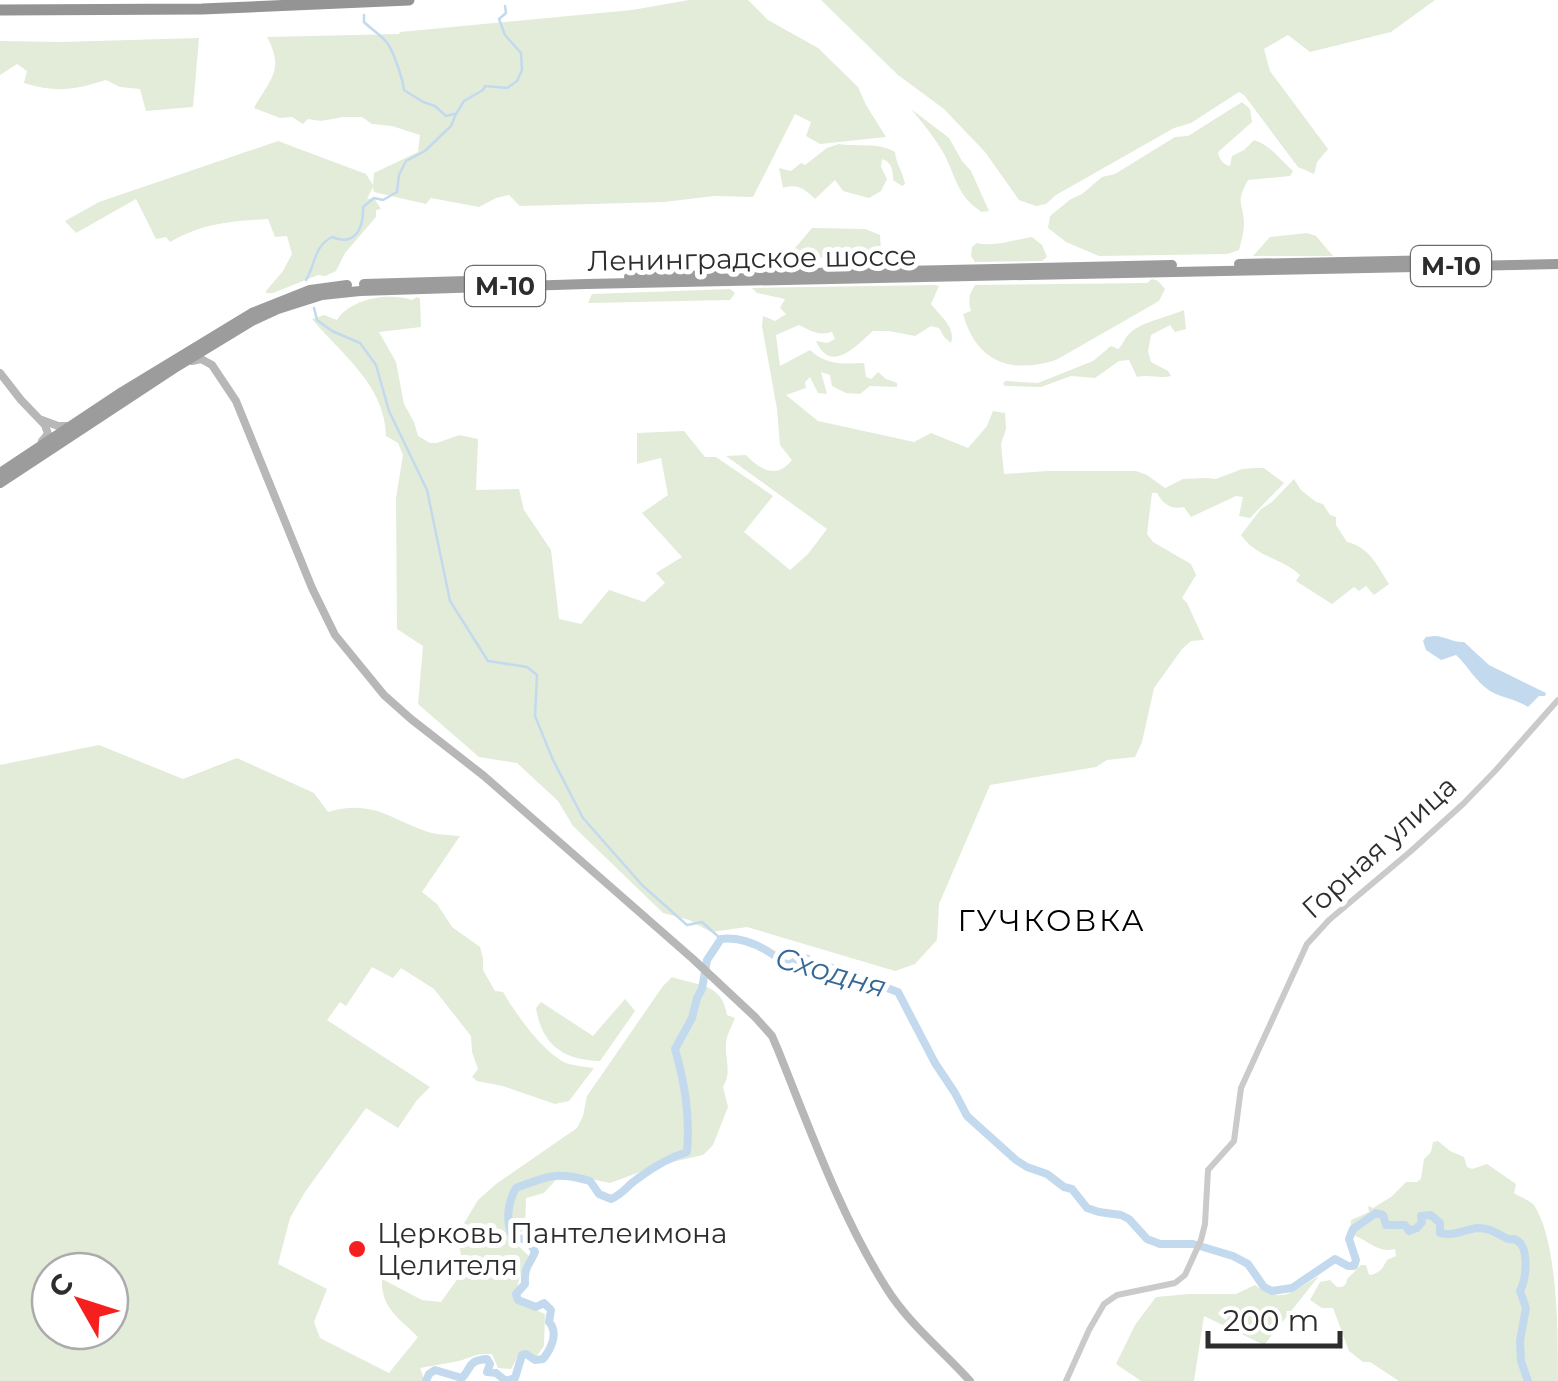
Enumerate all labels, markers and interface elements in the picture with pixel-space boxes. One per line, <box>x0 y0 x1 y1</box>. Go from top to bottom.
street label: Ленинградское шоссе <box>587 238 917 278</box>
road number: М-10 <box>1411 246 1491 286</box>
road number: М-10 <box>465 266 545 306</box>
street label: Горная улица <box>1295 769 1463 925</box>
district label: ГУЧКОВКА <box>958 902 1146 939</box>
water label: Сходня <box>771 939 891 1005</box>
place label: Церковь Пантелеимона Целителя <box>377 1216 727 1282</box>
marker: Церковь Пантелеимона Целителя <box>346 1238 368 1260</box>
north arrow <box>30 1251 130 1351</box>
text: С <box>41 1267 80 1304</box>
scale bar <box>1208 1286 1340 1348</box>
text: 200 m <box>1223 1302 1319 1339</box>

